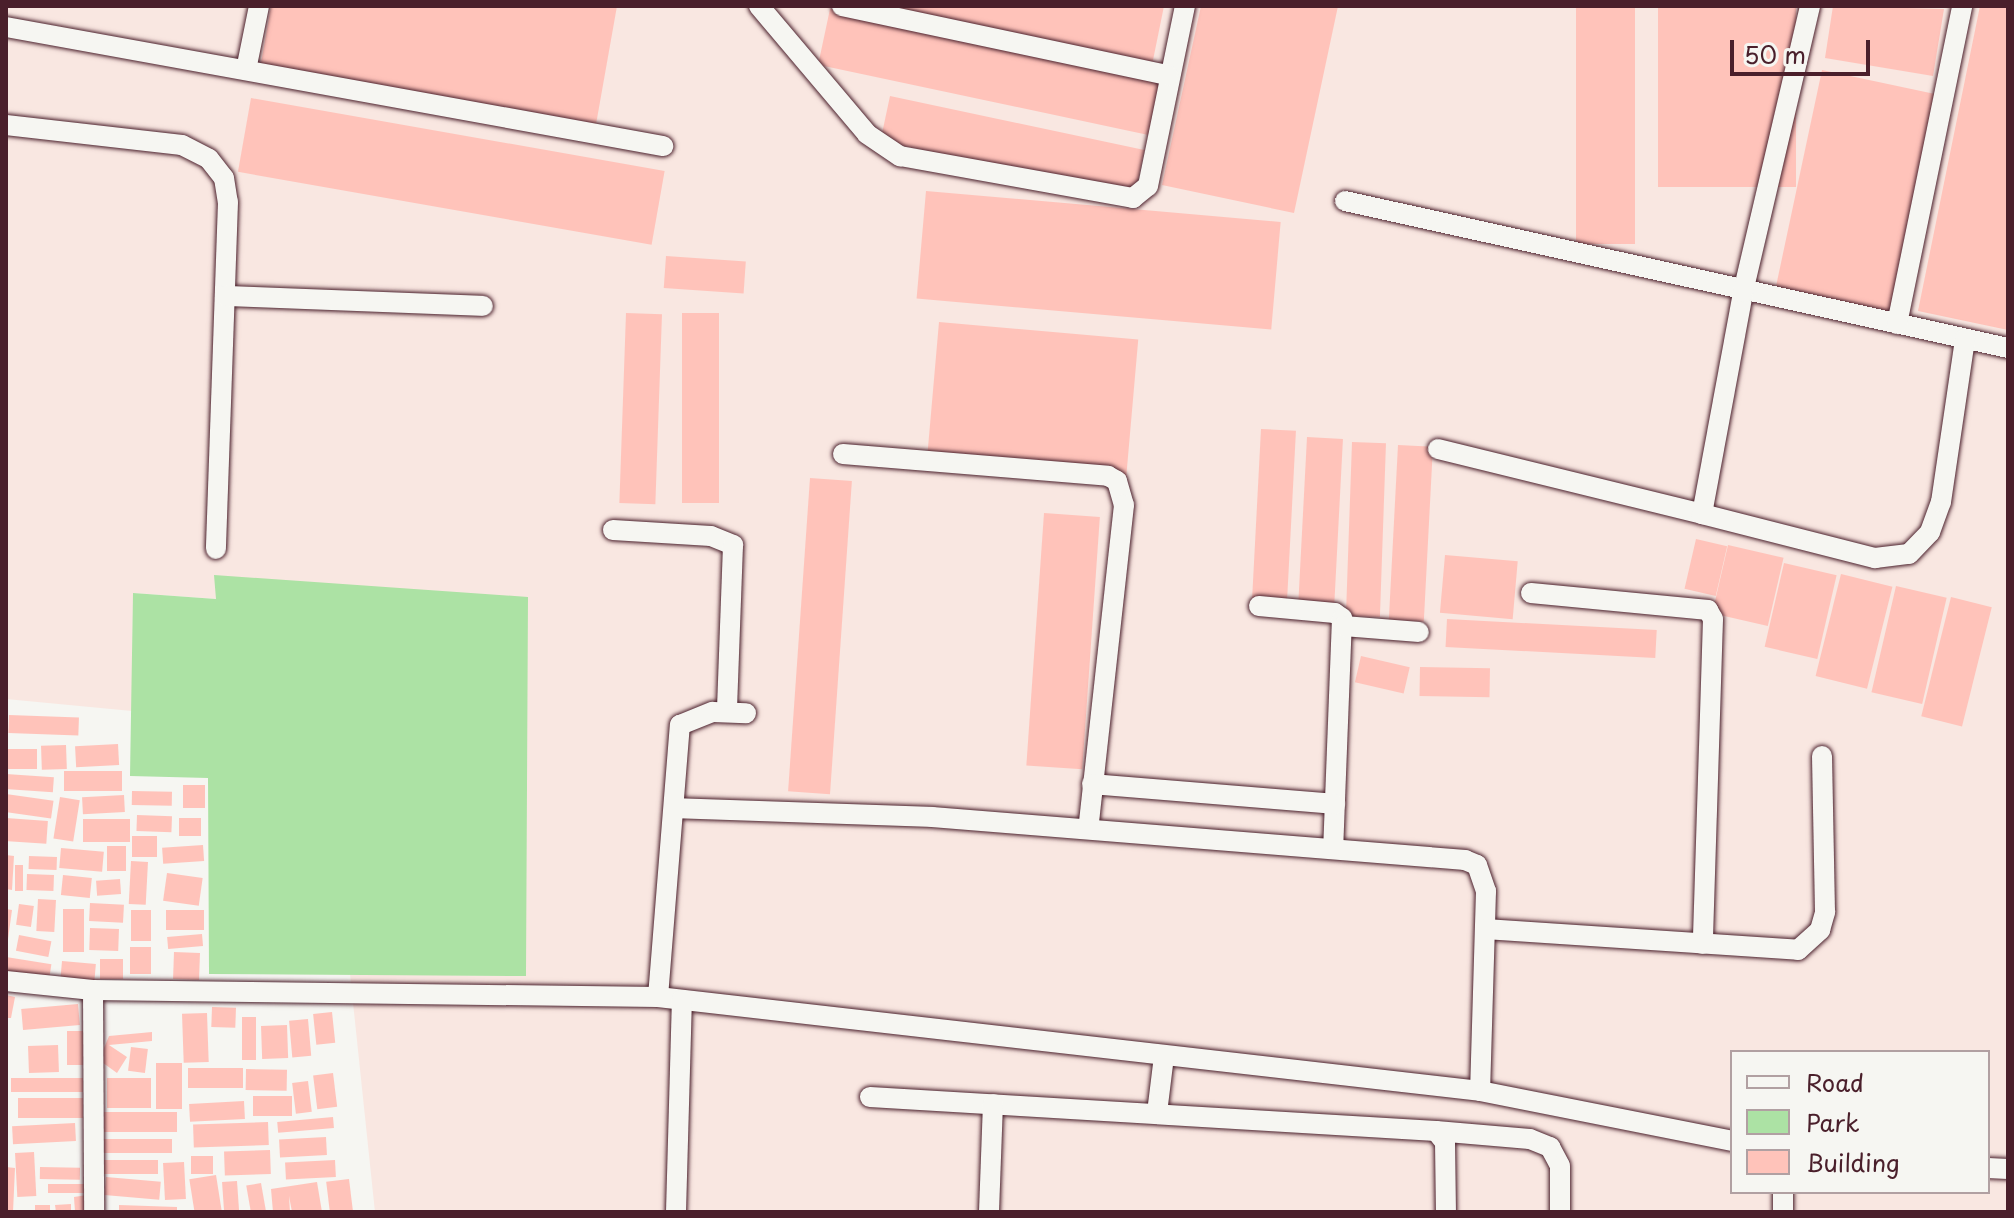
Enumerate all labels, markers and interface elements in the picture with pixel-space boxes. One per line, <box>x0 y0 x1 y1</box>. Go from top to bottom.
scale bar <box>1734 24 1874 74</box>
text: 50 m <box>1744 36 1806 72</box>
legend <box>1730 1050 1990 1194</box>
text: Road <box>1806 1064 1864 1100</box>
text: Park <box>1806 1104 1860 1140</box>
text: Building <box>1806 1144 1900 1180</box>

